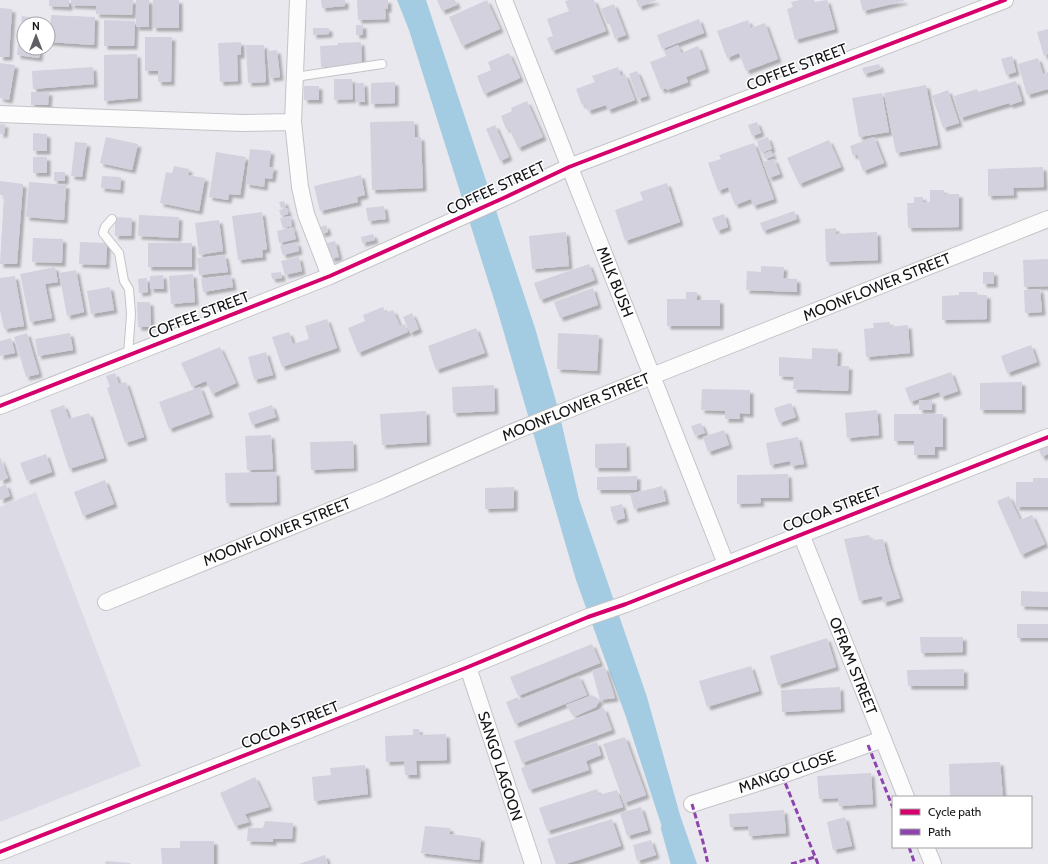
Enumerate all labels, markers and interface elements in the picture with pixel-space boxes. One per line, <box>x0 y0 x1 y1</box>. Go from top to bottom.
north arrow <box>16 16 56 56</box>
text: N <box>32 19 40 33</box>
street label: COFFEE STREET <box>744 39 850 95</box>
street label: COFFEE STREET <box>444 157 548 219</box>
street label: MILK BUSH <box>593 244 637 320</box>
street label: MOONFLOWER STREET <box>801 249 953 325</box>
street label: COFFEE STREET <box>146 287 252 343</box>
street label: MOONFLOWER STREET <box>500 369 652 445</box>
street label: COCOA STREET <box>780 482 884 536</box>
street label: MOONFLOWER STREET <box>201 494 353 570</box>
street label: OFRAM STREET <box>825 615 881 717</box>
street label: COCOA STREET <box>238 697 342 753</box>
street label: SANGO LAGOON <box>474 709 526 823</box>
street label: MANGO CLOSE <box>736 747 838 797</box>
legend <box>892 796 1032 848</box>
text: Cycle path <box>928 804 981 819</box>
text: Path <box>928 824 951 839</box>

